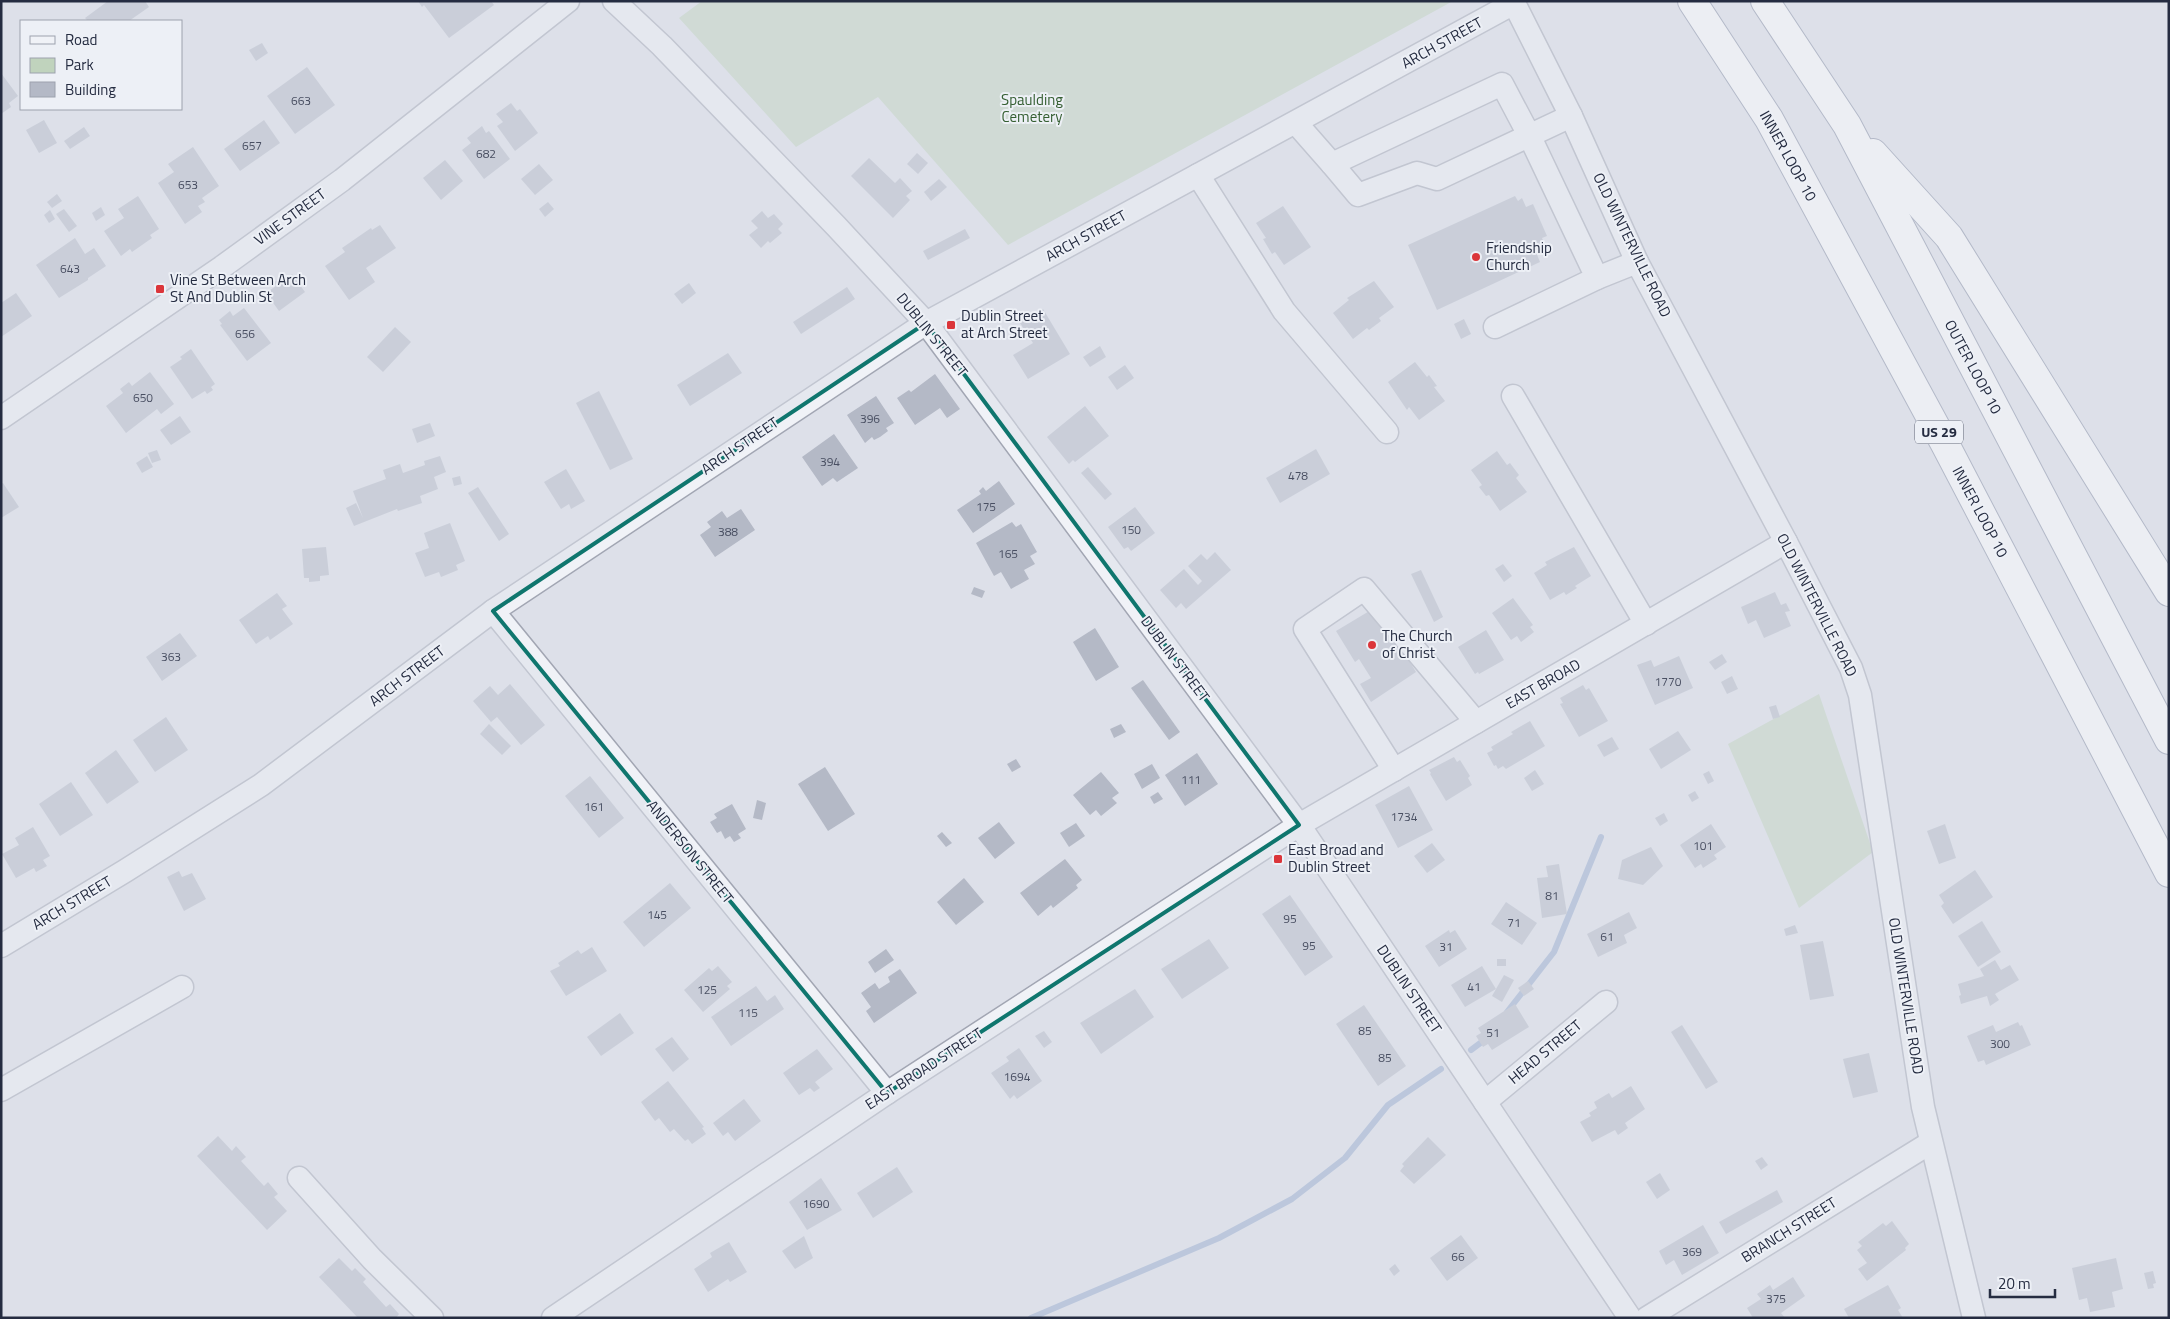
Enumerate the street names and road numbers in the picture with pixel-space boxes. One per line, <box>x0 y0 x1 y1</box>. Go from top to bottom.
street label: ARCH STREET <box>1397 11 1487 74</box>
street label: INNER LOOP 10 <box>1754 106 1823 205</box>
street label: OLD WINTERVILLE ROAD <box>1587 169 1678 321</box>
street label: VINE STREET <box>249 183 330 251</box>
street label: ARCH STREET <box>1041 204 1131 267</box>
street label: DUBLIN STREET <box>891 288 974 382</box>
street label: OUTER LOOP 10 <box>1939 315 2008 418</box>
street label: ARCH STREET <box>696 411 783 480</box>
road number: US 29 <box>1915 421 1963 444</box>
street label: INNER LOOP 10 <box>1947 462 2014 562</box>
street label: OLD WINTERVILLE ROAD <box>1771 529 1864 681</box>
street label: DUBLIN STREET <box>1135 611 1216 707</box>
street label: ARCH STREET <box>364 639 449 712</box>
street label: EAST BROAD <box>1501 653 1585 714</box>
street label: ANDERSON STREET <box>641 795 740 909</box>
street label: ARCH STREET <box>27 870 116 935</box>
street label: OLD WINTERVILLE ROAD <box>1883 916 1930 1076</box>
street label: DUBLIN STREET <box>1371 940 1448 1038</box>
street label: HEAD STREET <box>1503 1014 1587 1089</box>
street label: EAST BROAD STREET <box>860 1022 987 1115</box>
street label: BRANCH STREET <box>1737 1191 1841 1268</box>

